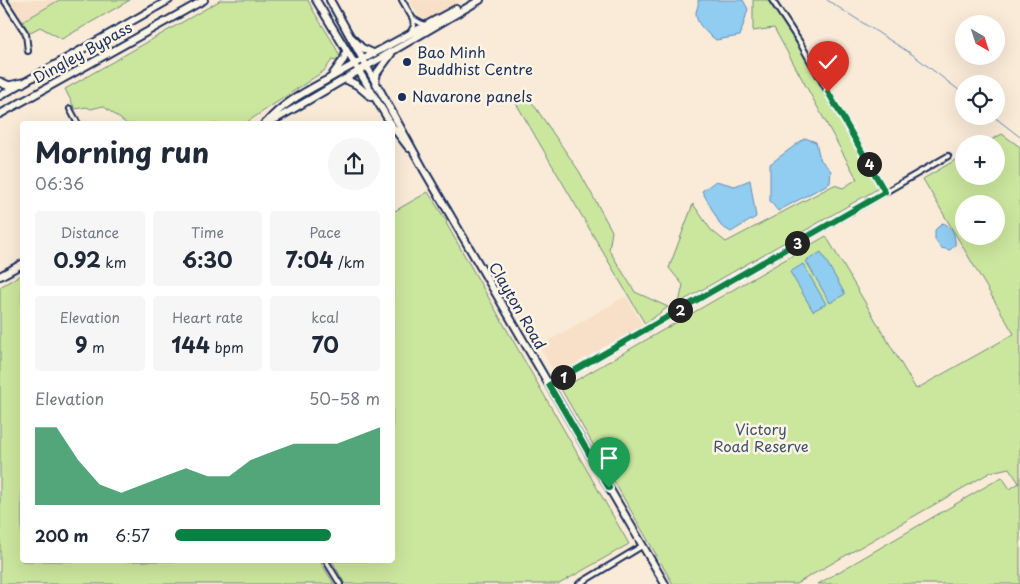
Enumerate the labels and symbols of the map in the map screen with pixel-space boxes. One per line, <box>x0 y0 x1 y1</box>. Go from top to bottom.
street label: Dingley Bypass <box>29 15 136 88</box>
north arrow <box>955 15 1005 65</box>
place label: Bao Minh Buddhist Centre <box>417 40 533 80</box>
pin <box>807 41 849 92</box>
marker: Bao Minh Buddhist Centre <box>401 56 413 68</box>
place label: Navarone panels <box>412 84 532 107</box>
marker: Navarone panels <box>396 91 408 103</box>
pin: 4 <box>856 152 882 176</box>
pin: 3 <box>784 230 810 256</box>
street label: Clayton Road <box>484 257 553 353</box>
pin: 2 <box>668 298 692 322</box>
pin: 1 <box>550 364 576 390</box>
park label: Victory Road Reserve <box>713 417 809 457</box>
pin <box>588 437 630 488</box>

